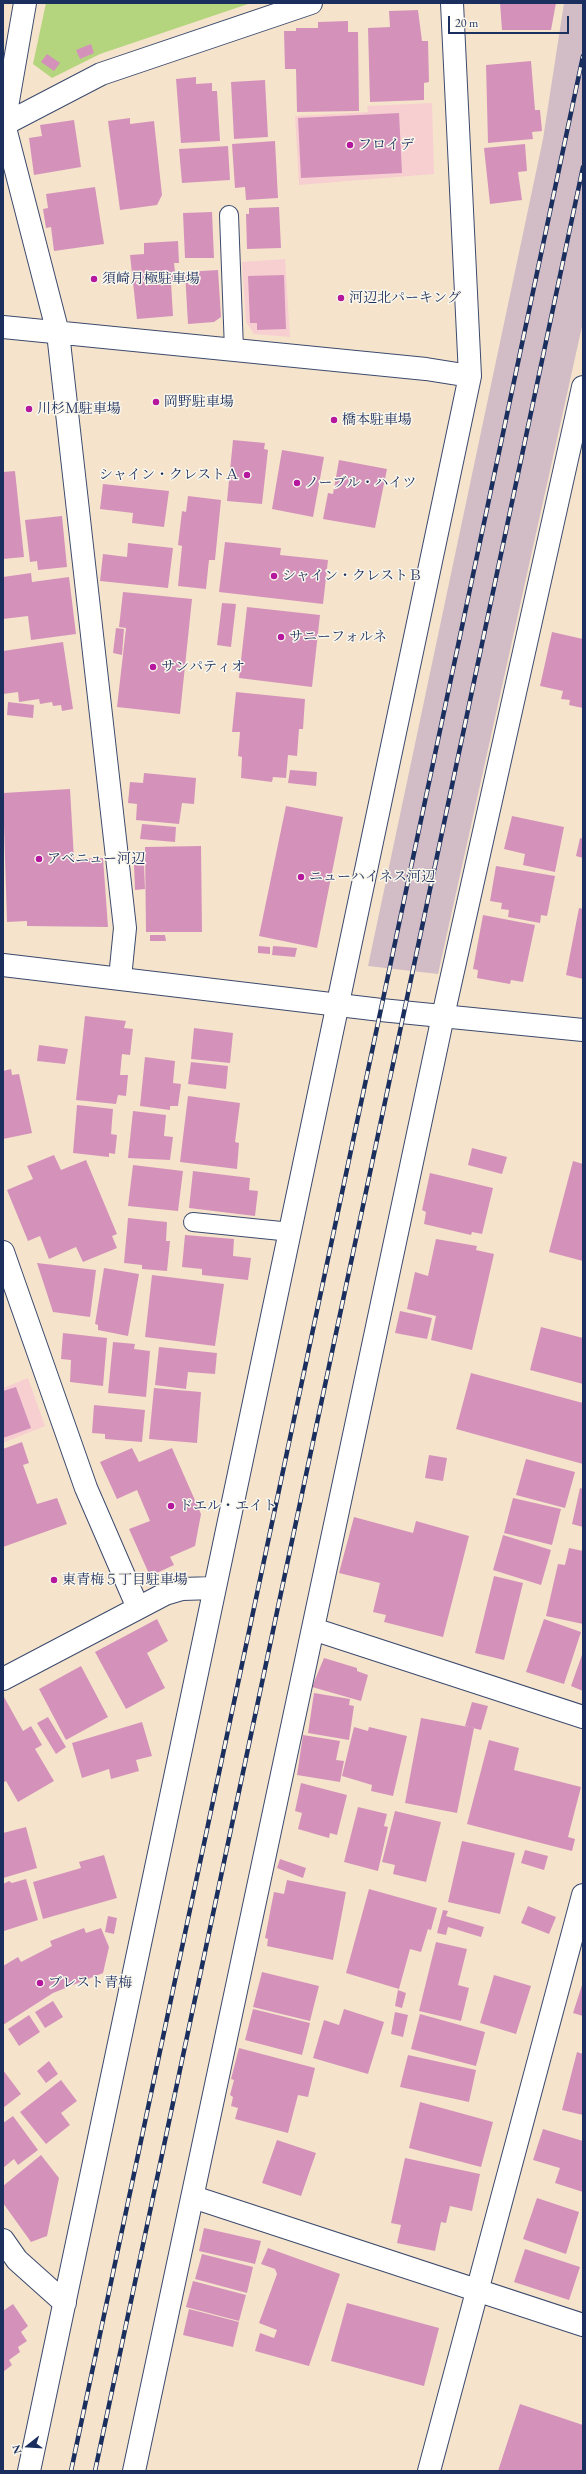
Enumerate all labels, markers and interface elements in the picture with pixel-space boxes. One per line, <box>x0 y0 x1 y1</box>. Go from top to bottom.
scale bar <box>450 8 571 34</box>
text: 20 m <box>455 15 478 31</box>
place label: フロイデ <box>358 137 414 153</box>
marker: フロイデ <box>345 140 355 150</box>
place label: 須崎月極駐車場 <box>102 271 200 287</box>
marker: 須崎月極駐車場 <box>89 274 99 284</box>
place label: 河辺北パーキング <box>349 290 461 306</box>
marker: 河辺北パーキング <box>336 293 346 303</box>
place label: 岡野駐車場 <box>164 394 234 410</box>
marker: 岡野駐車場 <box>151 397 161 407</box>
place label: 川杉Ｍ駐車場 <box>37 401 121 417</box>
marker: 川杉Ｍ駐車場 <box>24 404 34 414</box>
place label: 橋本駐車場 <box>342 412 412 428</box>
marker: 橋本駐車場 <box>329 415 339 425</box>
place label: シャイン・クレストＡ <box>99 467 239 483</box>
marker: シャイン・クレストＡ <box>242 470 252 480</box>
place label: ノーブル・ハイツ <box>305 475 417 491</box>
marker: ノーブル・ハイツ <box>292 478 302 488</box>
place label: シャイン・クレストＢ <box>282 568 422 584</box>
marker: シャイン・クレストＢ <box>269 571 279 581</box>
place label: サニーフォルネ <box>289 629 387 645</box>
marker: サニーフォルネ <box>276 632 286 642</box>
place label: サンパティオ <box>161 659 245 675</box>
marker: サンパティオ <box>148 662 158 672</box>
place label: アベニュー河辺 <box>47 851 145 867</box>
marker: アベニュー河辺 <box>34 854 44 864</box>
place label: ニューハイネス河辺 <box>309 869 435 885</box>
marker: ニューハイネス河辺 <box>296 872 306 882</box>
place label: ドエル・エイト <box>179 1498 277 1514</box>
marker: ドエル・エイト <box>166 1501 176 1511</box>
place label: 東青梅５丁目駐車場 <box>62 1572 188 1588</box>
marker: 東青梅５丁目駐車場 <box>49 1575 59 1585</box>
place label: ブレスト青梅 <box>48 1975 132 1991</box>
marker: ブレスト青梅 <box>35 1978 45 1988</box>
north arrow <box>8 2426 48 2466</box>
text: N <box>9 2443 25 2456</box>

